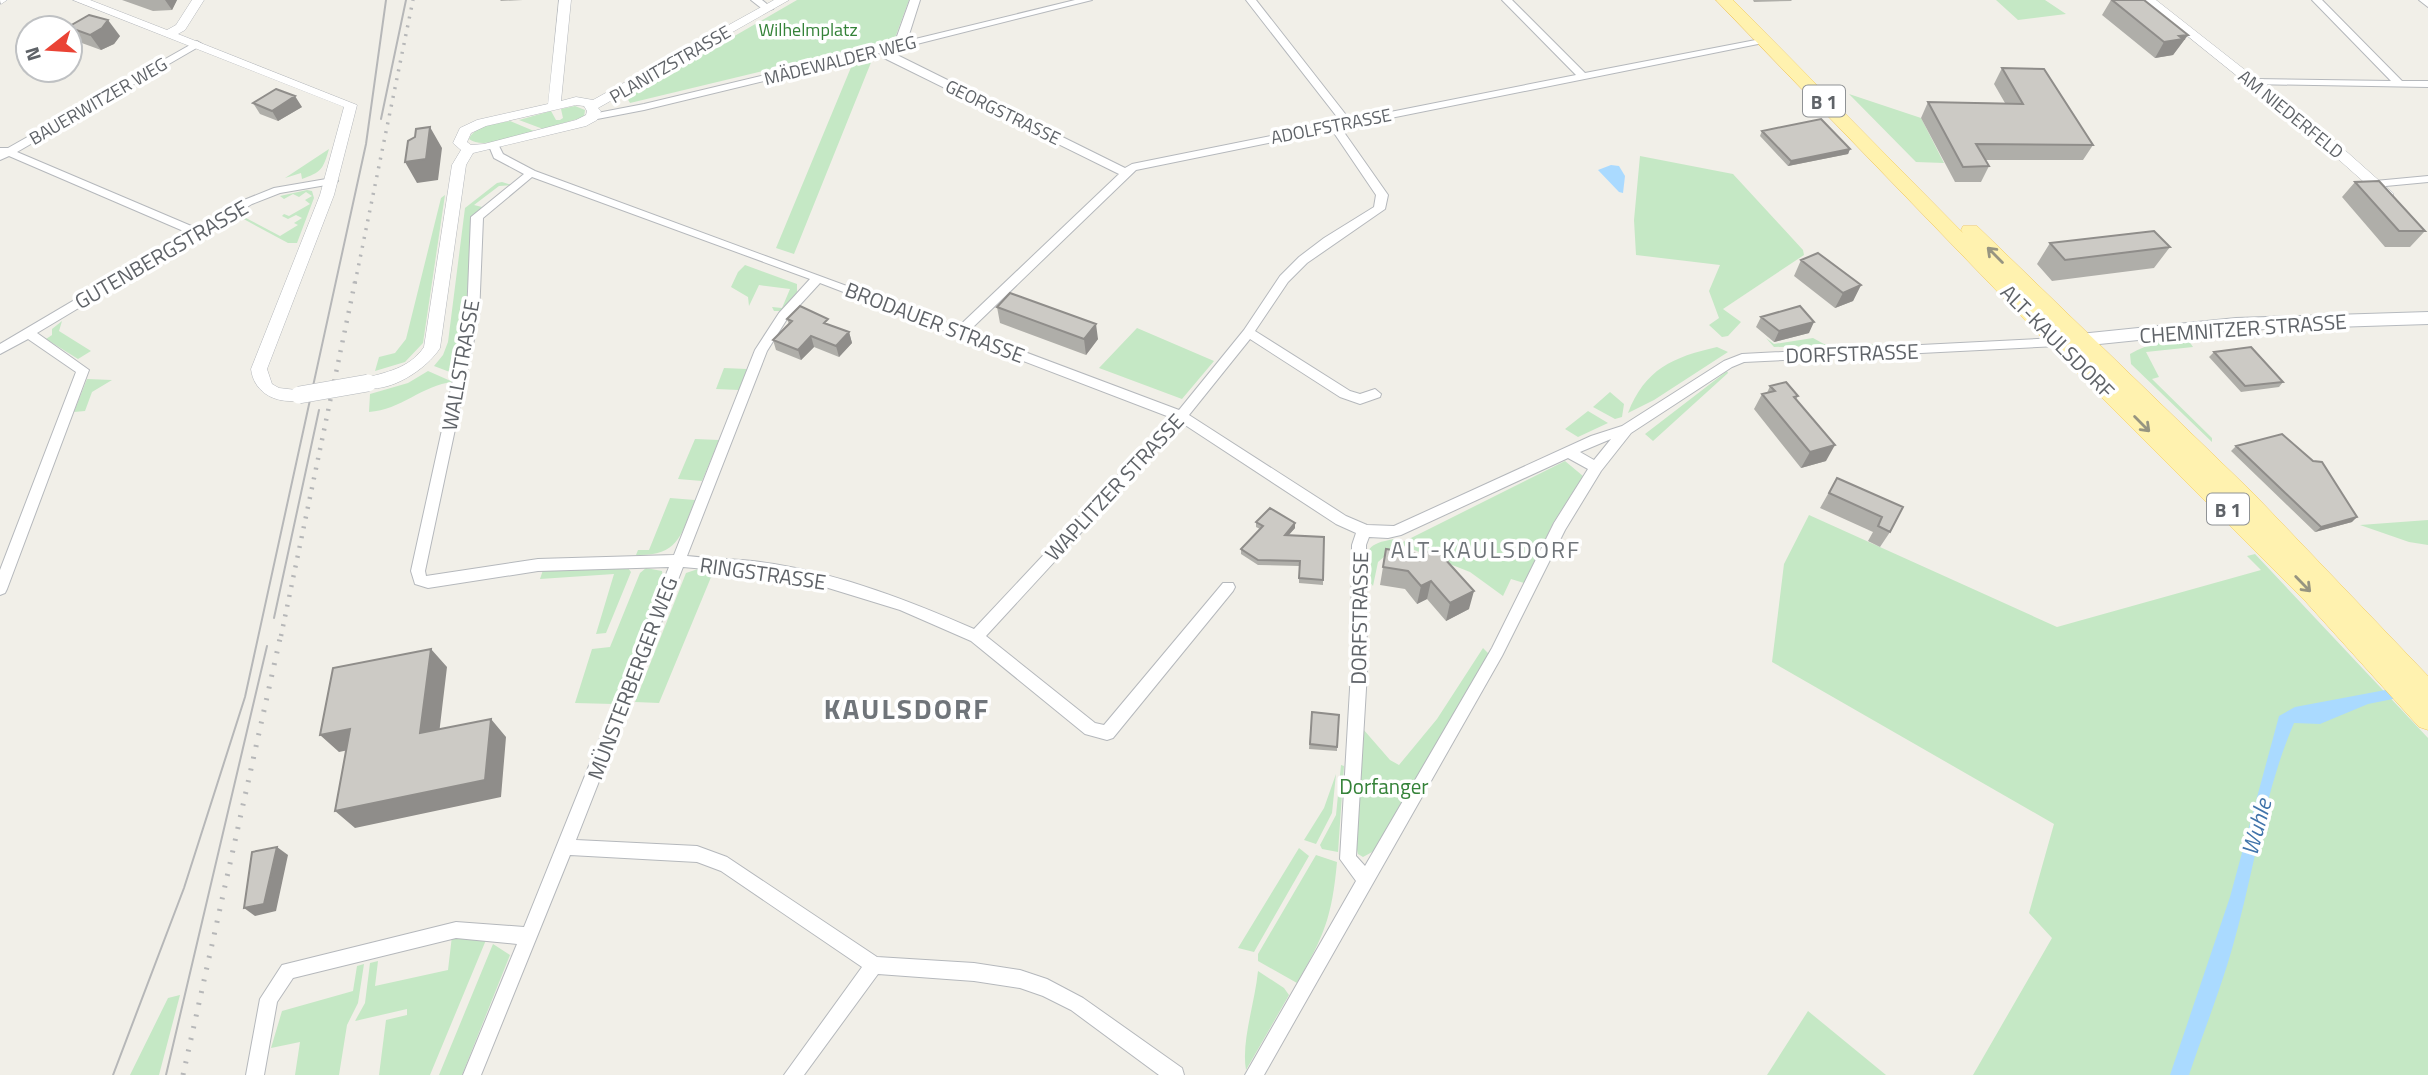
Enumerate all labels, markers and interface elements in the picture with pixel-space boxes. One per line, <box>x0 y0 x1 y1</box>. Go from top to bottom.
north arrow <box>14 14 84 84</box>
park label: Wilhelmplatz <box>758 16 858 43</box>
street label: PLANITZSTRASSE <box>604 18 736 110</box>
street label: MÄDEWALDER WEG <box>761 28 919 92</box>
text: N <box>16 44 48 65</box>
street label: BAUERWITZER WEG <box>24 50 172 152</box>
street label: AM NIEDERFELD <box>2233 63 2349 165</box>
street label: GEORGSTRASSE <box>941 72 1065 152</box>
road number: B 1 <box>1803 86 1845 116</box>
street label: ADOLFSTRASSE <box>1268 101 1394 151</box>
street label: GUTENBERGSTRASSE <box>68 191 254 317</box>
one-way arrow <box>1987 247 2004 264</box>
street label: BRODAUER STRASSE <box>841 273 1029 371</box>
street label: ALT-KAULSDORF <box>1994 277 2122 405</box>
street label: WALLSTRASSE <box>433 297 487 433</box>
street label: CHEMNITZER STRASSE <box>2138 305 2348 351</box>
street label: DORFSTRASSE <box>1785 335 1919 371</box>
street label: WAPLITZER STRASSE <box>1037 406 1191 568</box>
one-way arrow <box>2133 416 2150 433</box>
road number: B 1 <box>2207 494 2249 524</box>
district label: ALT-KAULSDORF <box>1391 532 1581 567</box>
street label: RINGSTRASSE <box>698 548 828 598</box>
street label: DORFSTRASSE <box>1342 551 1376 685</box>
street label: MÜNSTERBERGER WEG <box>579 572 685 784</box>
one-way arrow <box>2294 576 2311 593</box>
district label: KAULSDORF <box>824 687 990 730</box>
park label: Dorfanger <box>1339 770 1429 802</box>
water label: Wuhle <box>2232 793 2281 859</box>

